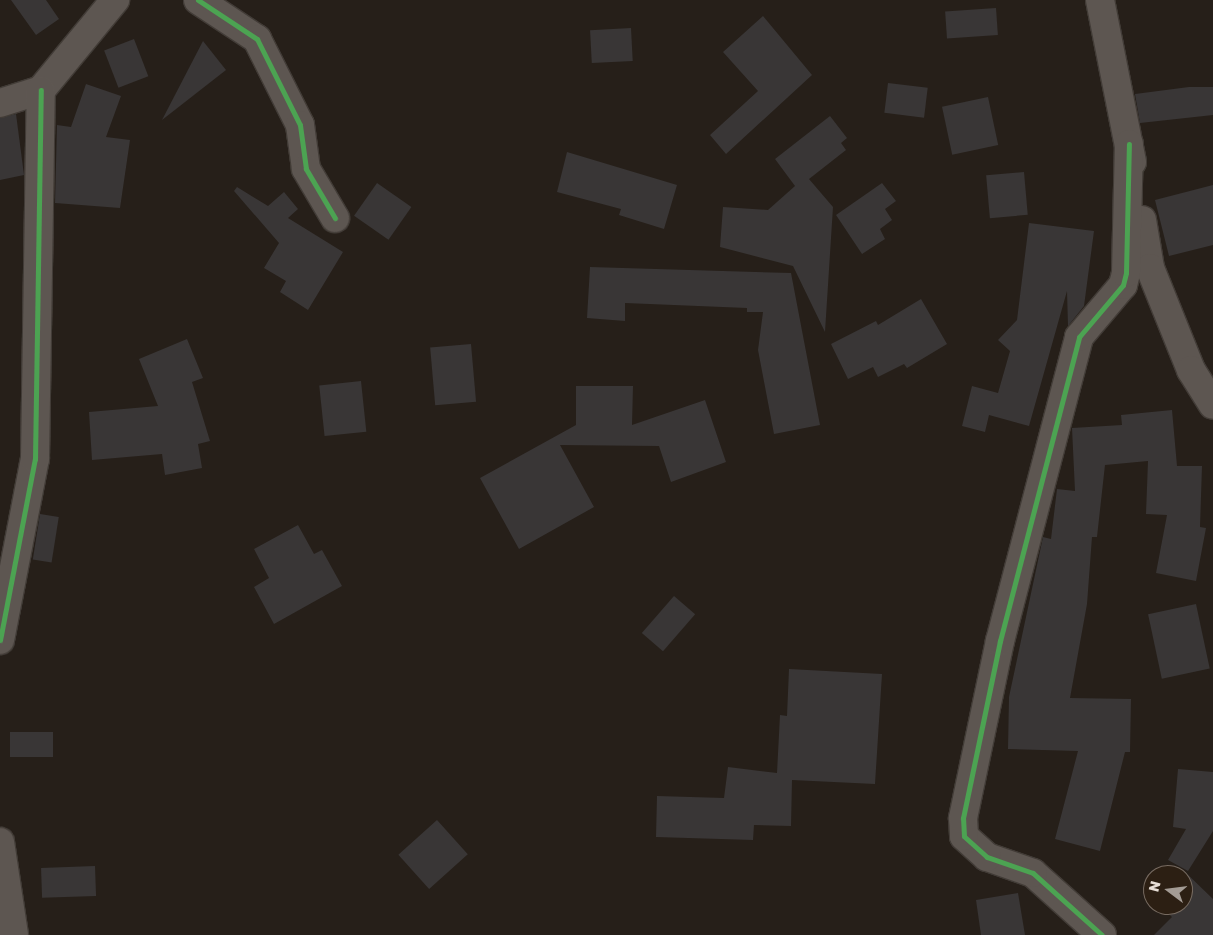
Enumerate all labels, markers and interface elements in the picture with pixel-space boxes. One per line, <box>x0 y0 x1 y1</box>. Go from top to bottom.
north arrow <box>1143 865 1193 915</box>
text: N <box>1144 879 1164 894</box>

